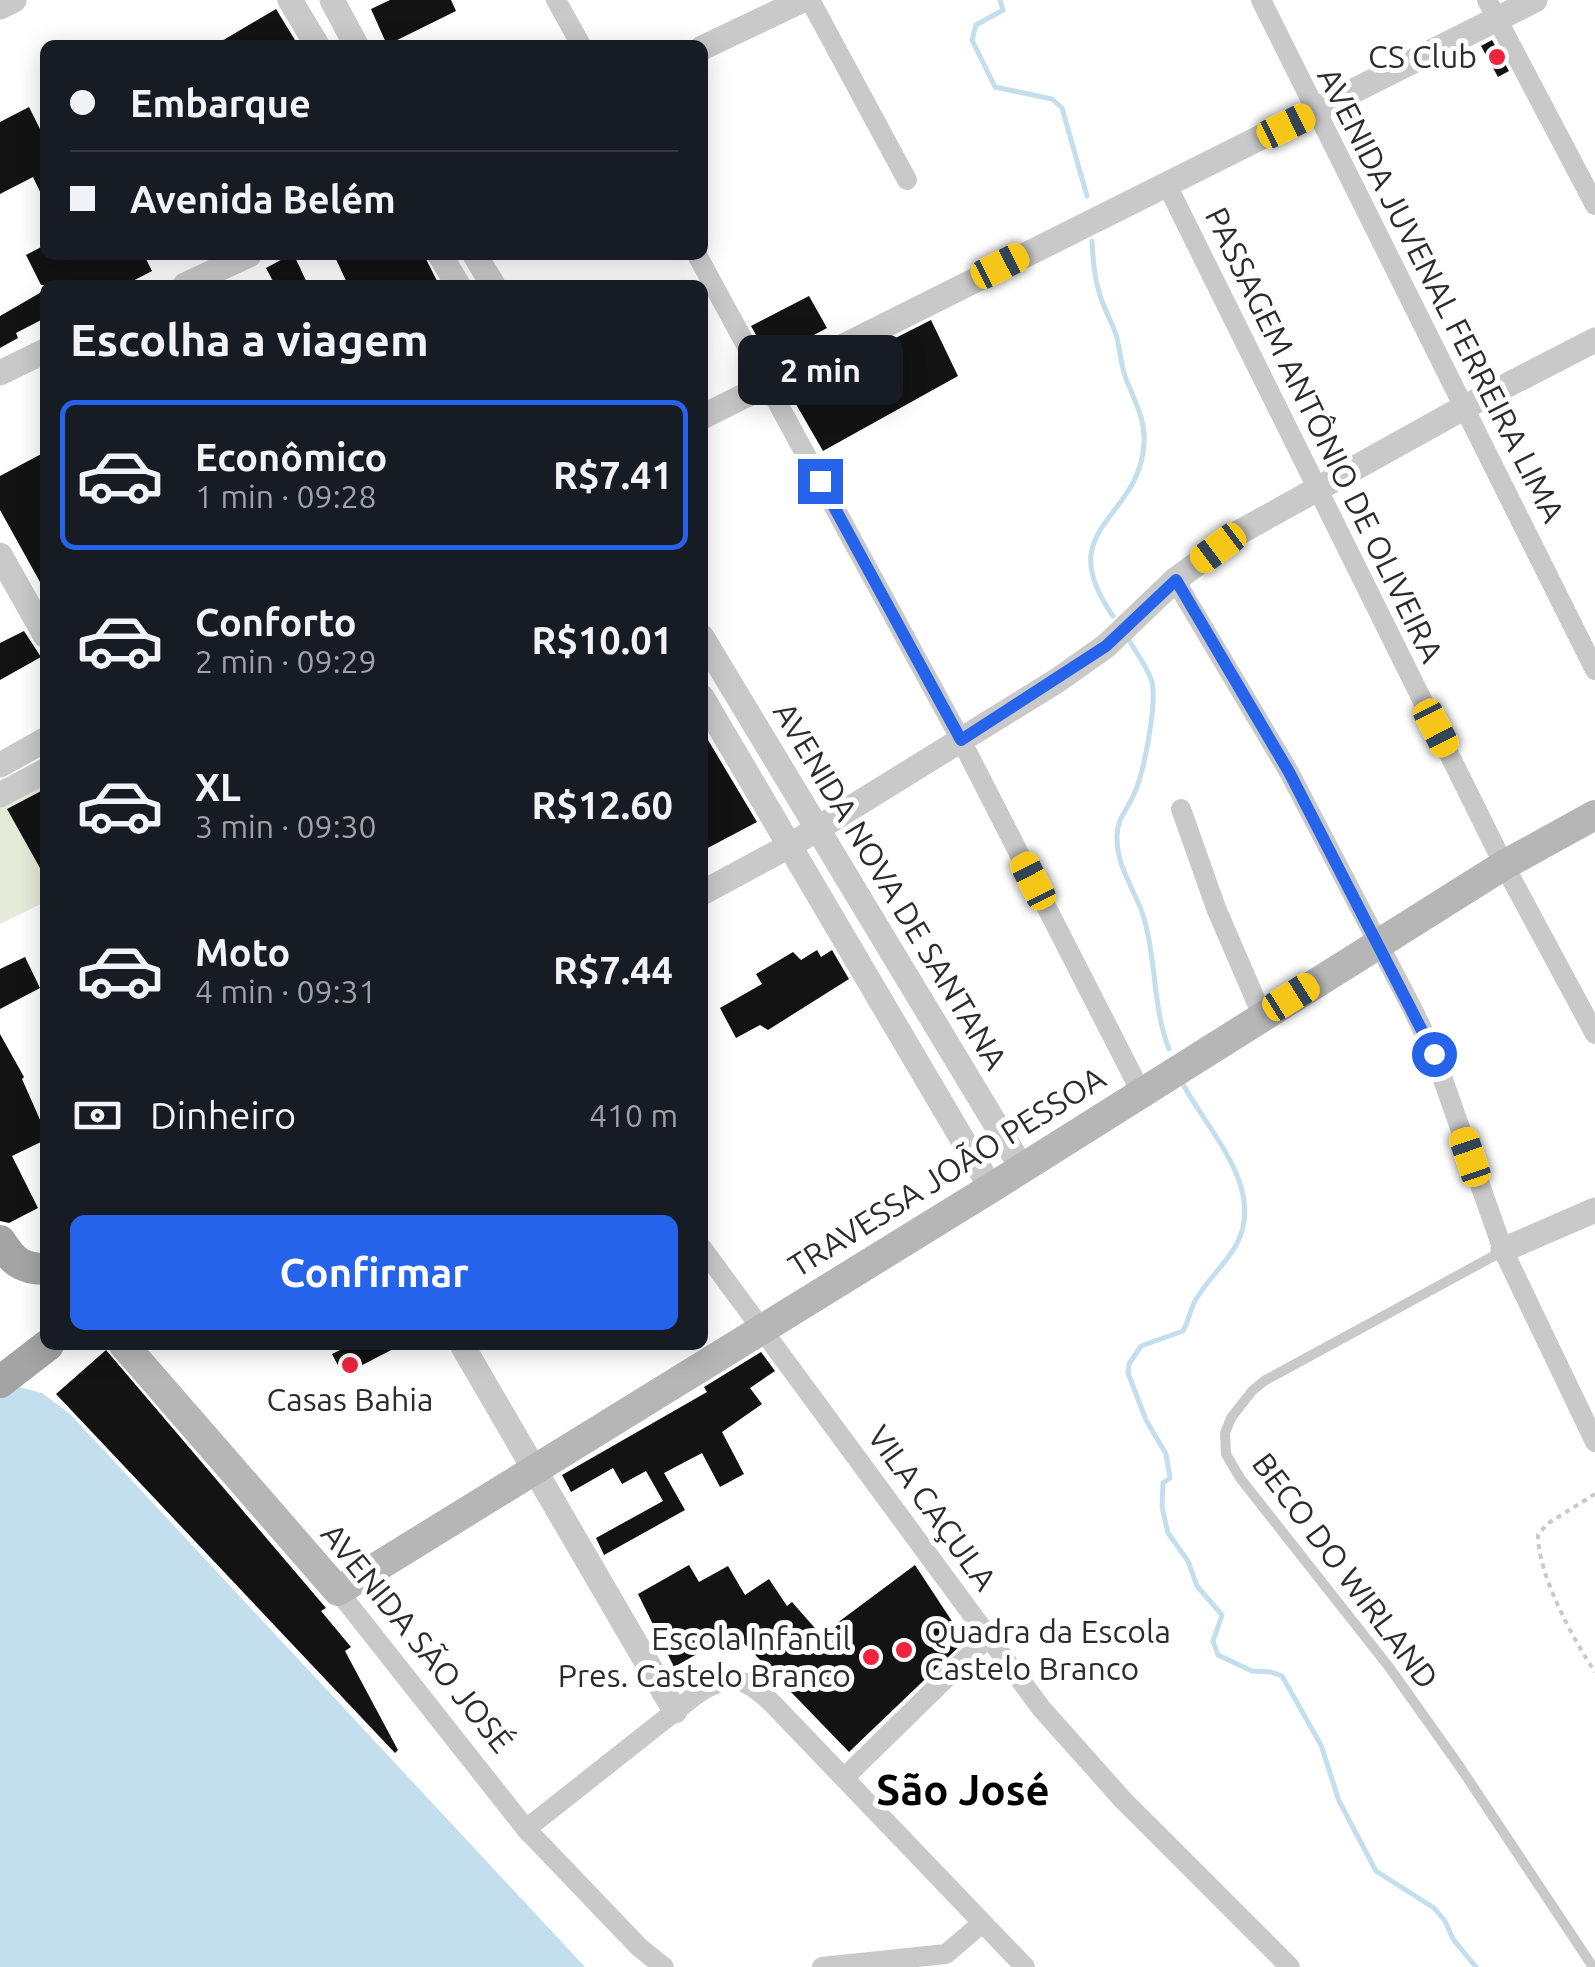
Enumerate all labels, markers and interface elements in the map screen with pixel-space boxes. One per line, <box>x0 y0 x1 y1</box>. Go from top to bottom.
place label: CS Club <box>1368 38 1477 74</box>
marker: CS Club <box>1486 46 1508 68</box>
street label: AVENIDA JUVENAL FERREIRA LIMA <box>1311 61 1573 528</box>
text: Embarque <box>130 82 311 124</box>
car <box>1252 99 1320 153</box>
text: Avenida Belém <box>130 178 396 220</box>
street label: PASSAGEM ANTÔNIO DE OLIVEIRA <box>1199 201 1451 668</box>
car <box>966 239 1034 293</box>
text: Escolha a viagem <box>70 314 429 365</box>
callout: 2 min <box>738 336 902 406</box>
text: 2 min <box>780 352 861 388</box>
icon: car <box>75 430 165 520</box>
text: Econômico <box>195 436 387 478</box>
text: R$7.41 <box>553 454 673 496</box>
route end <box>798 459 843 504</box>
text: 1 min · 09:28 <box>195 478 377 514</box>
car <box>1185 518 1251 578</box>
icon: car <box>75 595 165 685</box>
text: Conforto <box>195 601 357 643</box>
text: R$10.01 <box>532 619 673 661</box>
text: 2 min · 09:29 <box>195 643 377 679</box>
car <box>1409 694 1463 762</box>
street label: AVENIDA NOVA DE SANTANA <box>767 695 1015 1076</box>
icon: car <box>75 760 165 850</box>
text: XL <box>195 766 241 808</box>
text: R$12.60 <box>532 784 673 826</box>
text: 3 min · 09:30 <box>195 808 377 844</box>
car <box>1006 847 1060 915</box>
icon: car <box>75 925 165 1015</box>
text: Moto <box>195 931 290 973</box>
text: R$7.44 <box>553 949 673 991</box>
car <box>1258 968 1324 1026</box>
text: 4 min · 09:31 <box>195 973 377 1009</box>
route start <box>1412 1032 1457 1077</box>
street label: TRAVESSA JOÃO PESSOA <box>782 1059 1112 1284</box>
icon: cash <box>70 1088 125 1143</box>
text: Dinheiro <box>150 1094 296 1136</box>
text: 410 m <box>589 1097 678 1133</box>
car <box>1446 1124 1494 1190</box>
button: Confirmar <box>70 1215 678 1330</box>
marker: Casas Bahia <box>339 1354 361 1376</box>
place label: Casas Bahia <box>267 1381 433 1417</box>
street label: VILA CAÇULA <box>861 1418 1005 1597</box>
street label: BECO DO WIRLAND <box>1246 1446 1446 1695</box>
street label: AVENIDA SÃO JOSÉ <box>315 1516 521 1759</box>
place label: Quadra da Escola Castelo Branco <box>924 1613 1171 1686</box>
place label: Escola Infantil Pres. Castelo Branco <box>558 1620 851 1693</box>
marker: Quadra da Escola Castelo Branco <box>893 1639 915 1661</box>
marker: Escola Infantil Pres. Castelo Branco <box>860 1646 882 1668</box>
district label: São José <box>876 1766 1050 1813</box>

